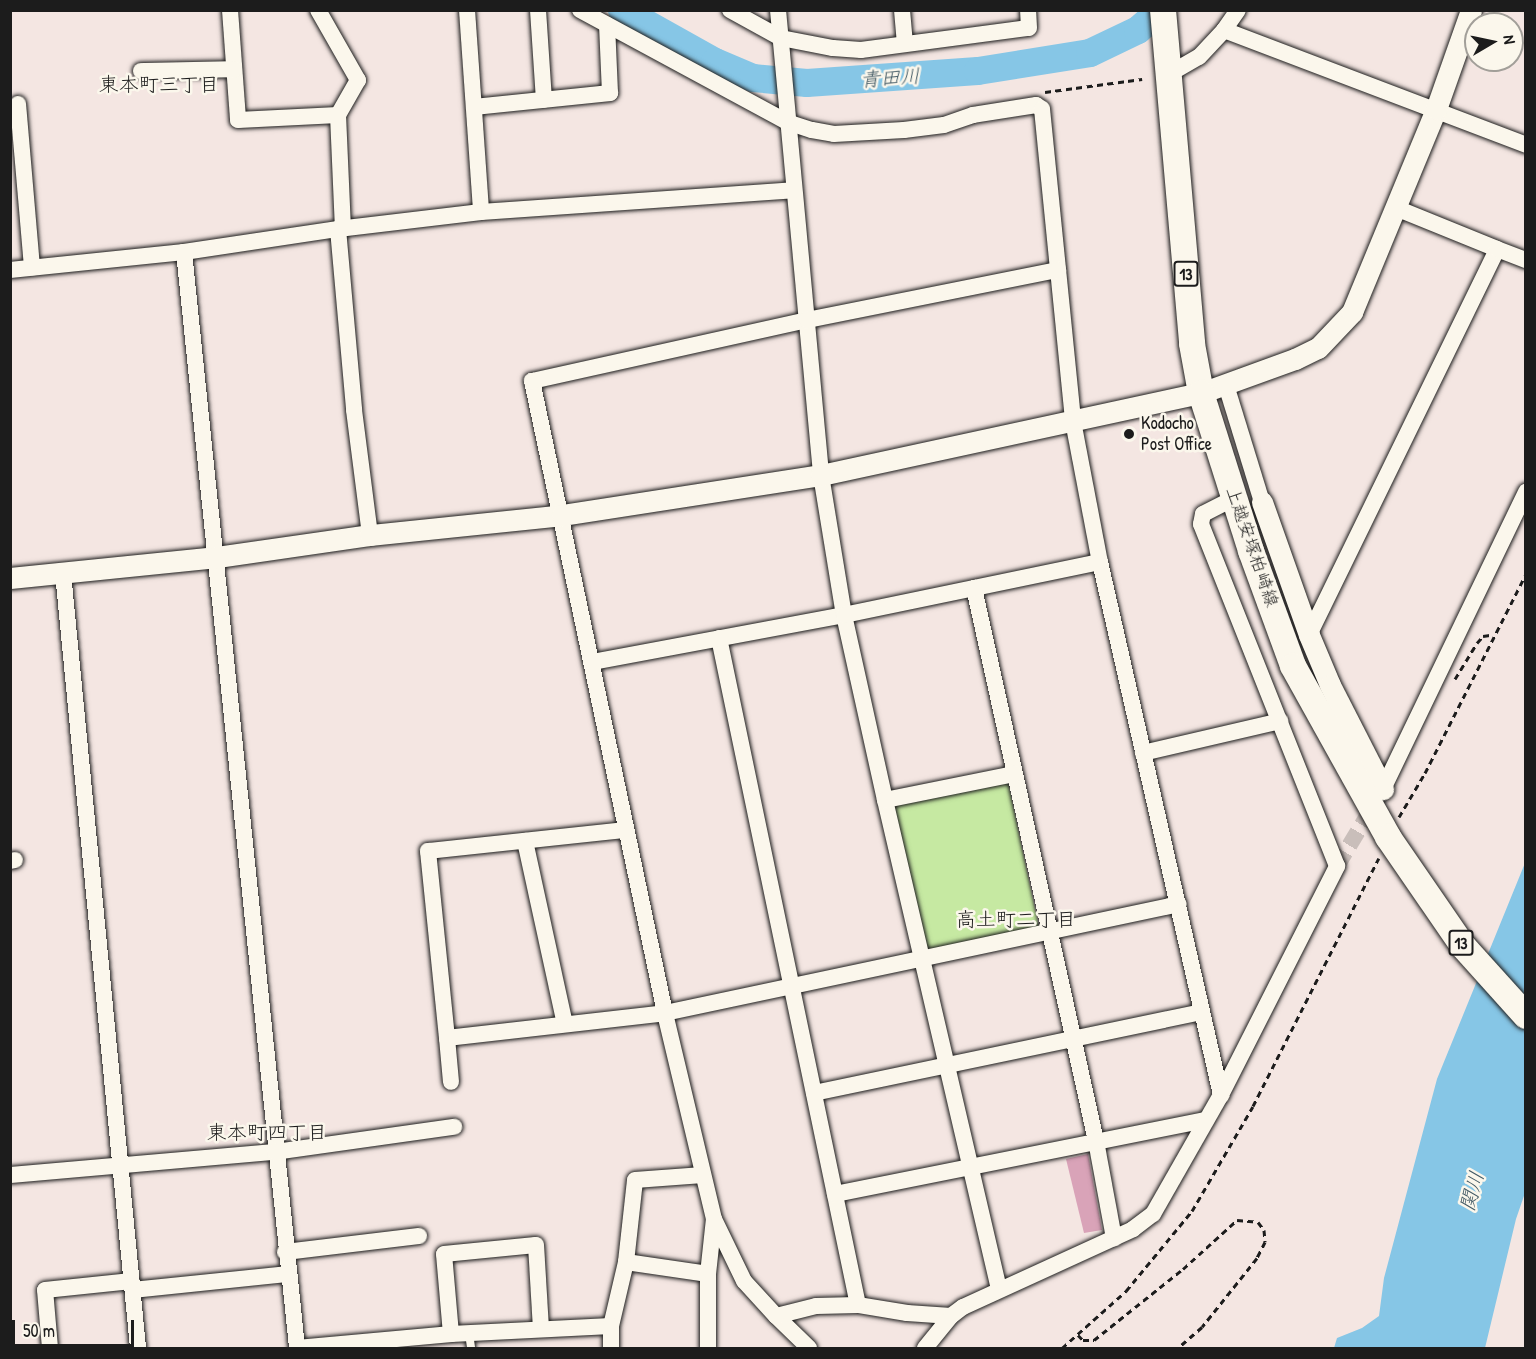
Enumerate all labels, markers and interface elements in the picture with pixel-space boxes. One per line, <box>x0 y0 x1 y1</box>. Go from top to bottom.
north arrow <box>1464 12 1524 72</box>
text: N <box>1498 34 1521 45</box>
water label: 青田川 <box>859 63 921 91</box>
district label: 東本町三丁目 <box>99 71 219 95</box>
road number: 13 <box>1172 261 1200 287</box>
place label: Kodocho Post Office <box>1141 413 1212 456</box>
marker: Kodocho Post Office <box>1122 427 1136 441</box>
street label: 上越安塚柏崎線 <box>1221 484 1283 610</box>
district label: 高土町二丁目 <box>956 906 1076 930</box>
road number: 13 <box>1448 930 1474 956</box>
district label: 東本町四丁目 <box>207 1119 327 1143</box>
water label: 関川 <box>1454 1168 1488 1214</box>
scale bar <box>15 1308 136 1346</box>
text: 50 m <box>23 1318 55 1343</box>

